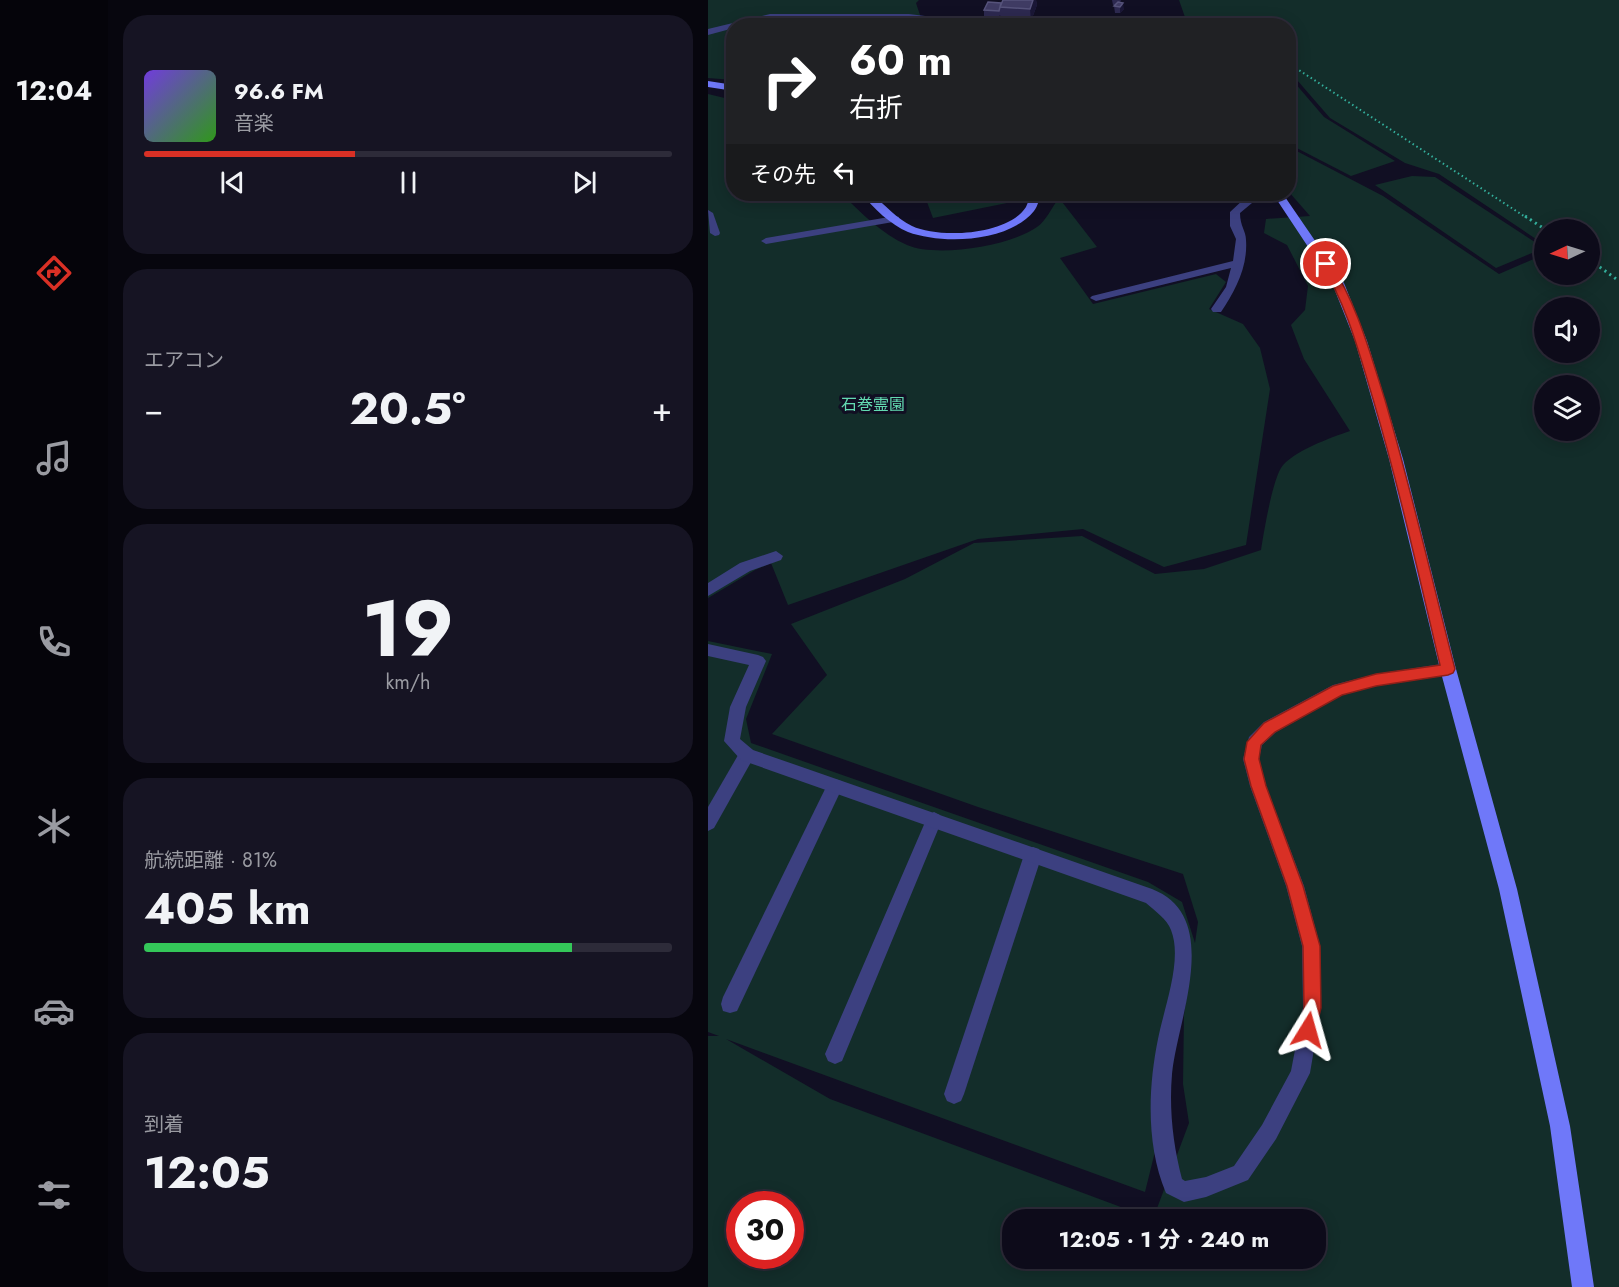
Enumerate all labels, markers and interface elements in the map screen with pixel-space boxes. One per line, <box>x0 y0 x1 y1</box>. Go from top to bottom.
text: 60 m <box>849 30 952 91</box>
icon: right <box>750 42 828 120</box>
text: 12:04 <box>16 71 92 110</box>
text: 96.6 FM <box>234 75 324 107</box>
text: 右折 <box>849 88 903 127</box>
text: 音楽 <box>234 109 274 138</box>
icon: left <box>828 156 861 189</box>
text: その先 <box>750 158 816 190</box>
icon: previous <box>216 166 249 199</box>
icon: pause <box>392 166 425 199</box>
icon: next <box>568 166 601 199</box>
north arrow <box>1534 219 1600 285</box>
map controls <box>1534 219 1600 441</box>
pin <box>1300 238 1351 289</box>
icon: arrive <box>1309 247 1342 280</box>
icon: directions <box>33 252 75 294</box>
button: sound <box>1534 297 1600 363</box>
text: エアコン <box>144 346 224 375</box>
button: layers <box>1534 375 1600 441</box>
text: 20.5° <box>349 376 466 441</box>
text: − <box>144 386 163 433</box>
text: + <box>652 386 672 433</box>
park label: 石巻霊園 <box>841 393 905 416</box>
icon: music <box>33 437 75 479</box>
text: 19 <box>362 573 454 685</box>
icon: phone <box>33 621 75 663</box>
text: km/h <box>385 668 431 697</box>
icon: climate <box>33 805 75 847</box>
text: 航続距離 · 81% <box>144 846 277 875</box>
text: 405 km <box>144 876 311 941</box>
icon: car <box>33 990 75 1032</box>
position arrow <box>1276 998 1340 1062</box>
text: 到着 <box>144 1110 184 1139</box>
text: 12:05 <box>144 1140 270 1205</box>
icon: filters <box>33 1174 75 1216</box>
speed limit sign: 30 <box>726 1191 804 1269</box>
text: 12:05 · 1 分 · 240 m <box>1059 1223 1269 1255</box>

